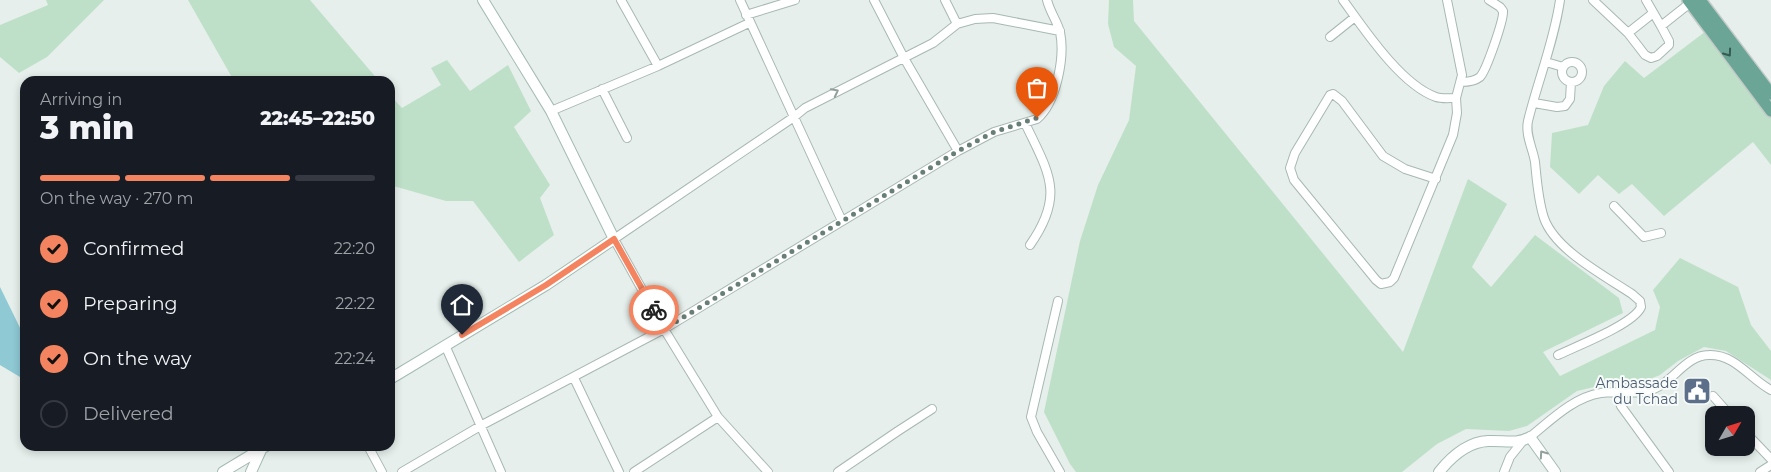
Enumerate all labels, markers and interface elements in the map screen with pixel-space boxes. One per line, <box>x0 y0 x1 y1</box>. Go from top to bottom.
one-way arrow <box>1722 47 1731 57</box>
pin <box>1016 67 1058 118</box>
icon: bag <box>1023 74 1051 102</box>
one-way arrow <box>830 88 839 98</box>
text: Arriving in <box>40 90 122 109</box>
text: 22:45–22:50 <box>260 107 375 130</box>
text: 3 min <box>40 108 134 147</box>
text: On the way · 270 m <box>40 189 194 208</box>
icon: check <box>40 235 68 263</box>
text: Confirmed <box>83 237 184 260</box>
text: 22:20 <box>334 239 375 258</box>
pin <box>441 284 483 335</box>
courier <box>629 285 679 335</box>
icon: check <box>40 290 68 318</box>
icon: home <box>448 291 476 319</box>
text: Preparing <box>83 292 178 315</box>
text: 22:22 <box>335 294 375 313</box>
icon: bike <box>640 296 668 324</box>
icon: check <box>40 345 68 373</box>
text: On the way <box>83 347 191 370</box>
text: 22:24 <box>334 349 375 368</box>
place label: Ambassade du Tchad <box>1596 374 1678 408</box>
public building icon: Ambassade du Tchad <box>1682 376 1712 406</box>
text: Delivered <box>83 402 174 425</box>
north arrow <box>1705 406 1755 456</box>
map controls <box>1705 406 1755 456</box>
one-way arrow <box>1540 451 1549 460</box>

